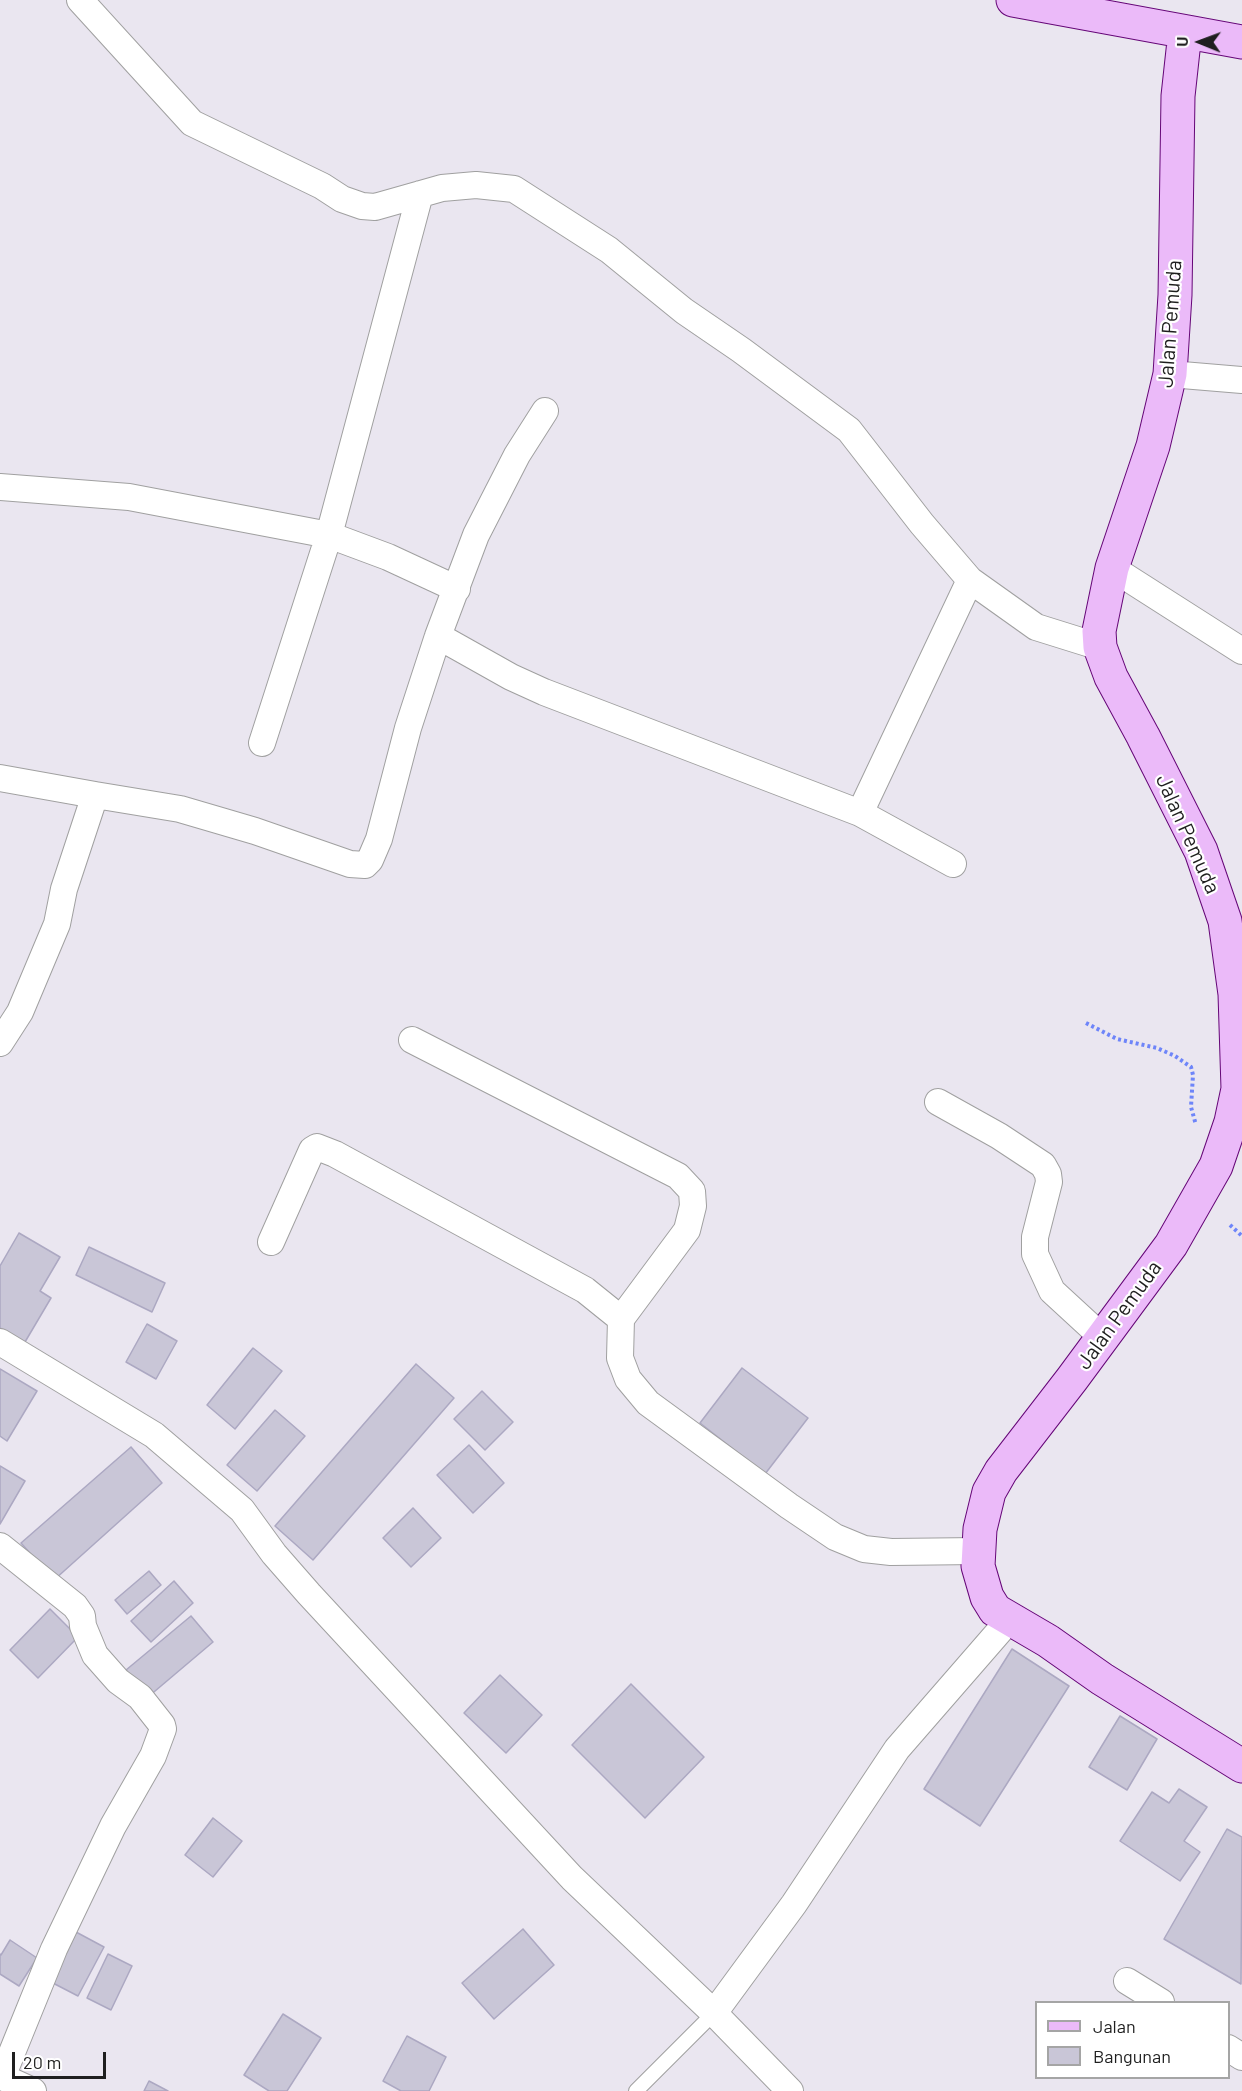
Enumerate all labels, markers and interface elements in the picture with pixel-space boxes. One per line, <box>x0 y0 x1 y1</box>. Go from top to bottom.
north arrow <box>1170 12 1230 72</box>
text: U <box>1172 36 1191 47</box>
street label: Jalan Pemuda <box>1153 259 1187 389</box>
street label: Jalan Pemuda <box>1150 770 1226 898</box>
street label: Jalan Pemuda <box>1071 1256 1167 1374</box>
legend <box>1035 2001 1230 2079</box>
text: Jalan <box>1093 2015 1136 2037</box>
scale bar <box>15 2040 110 2078</box>
text: Bangunan <box>1093 2045 1171 2067</box>
text: 20 m <box>23 2051 61 2073</box>

